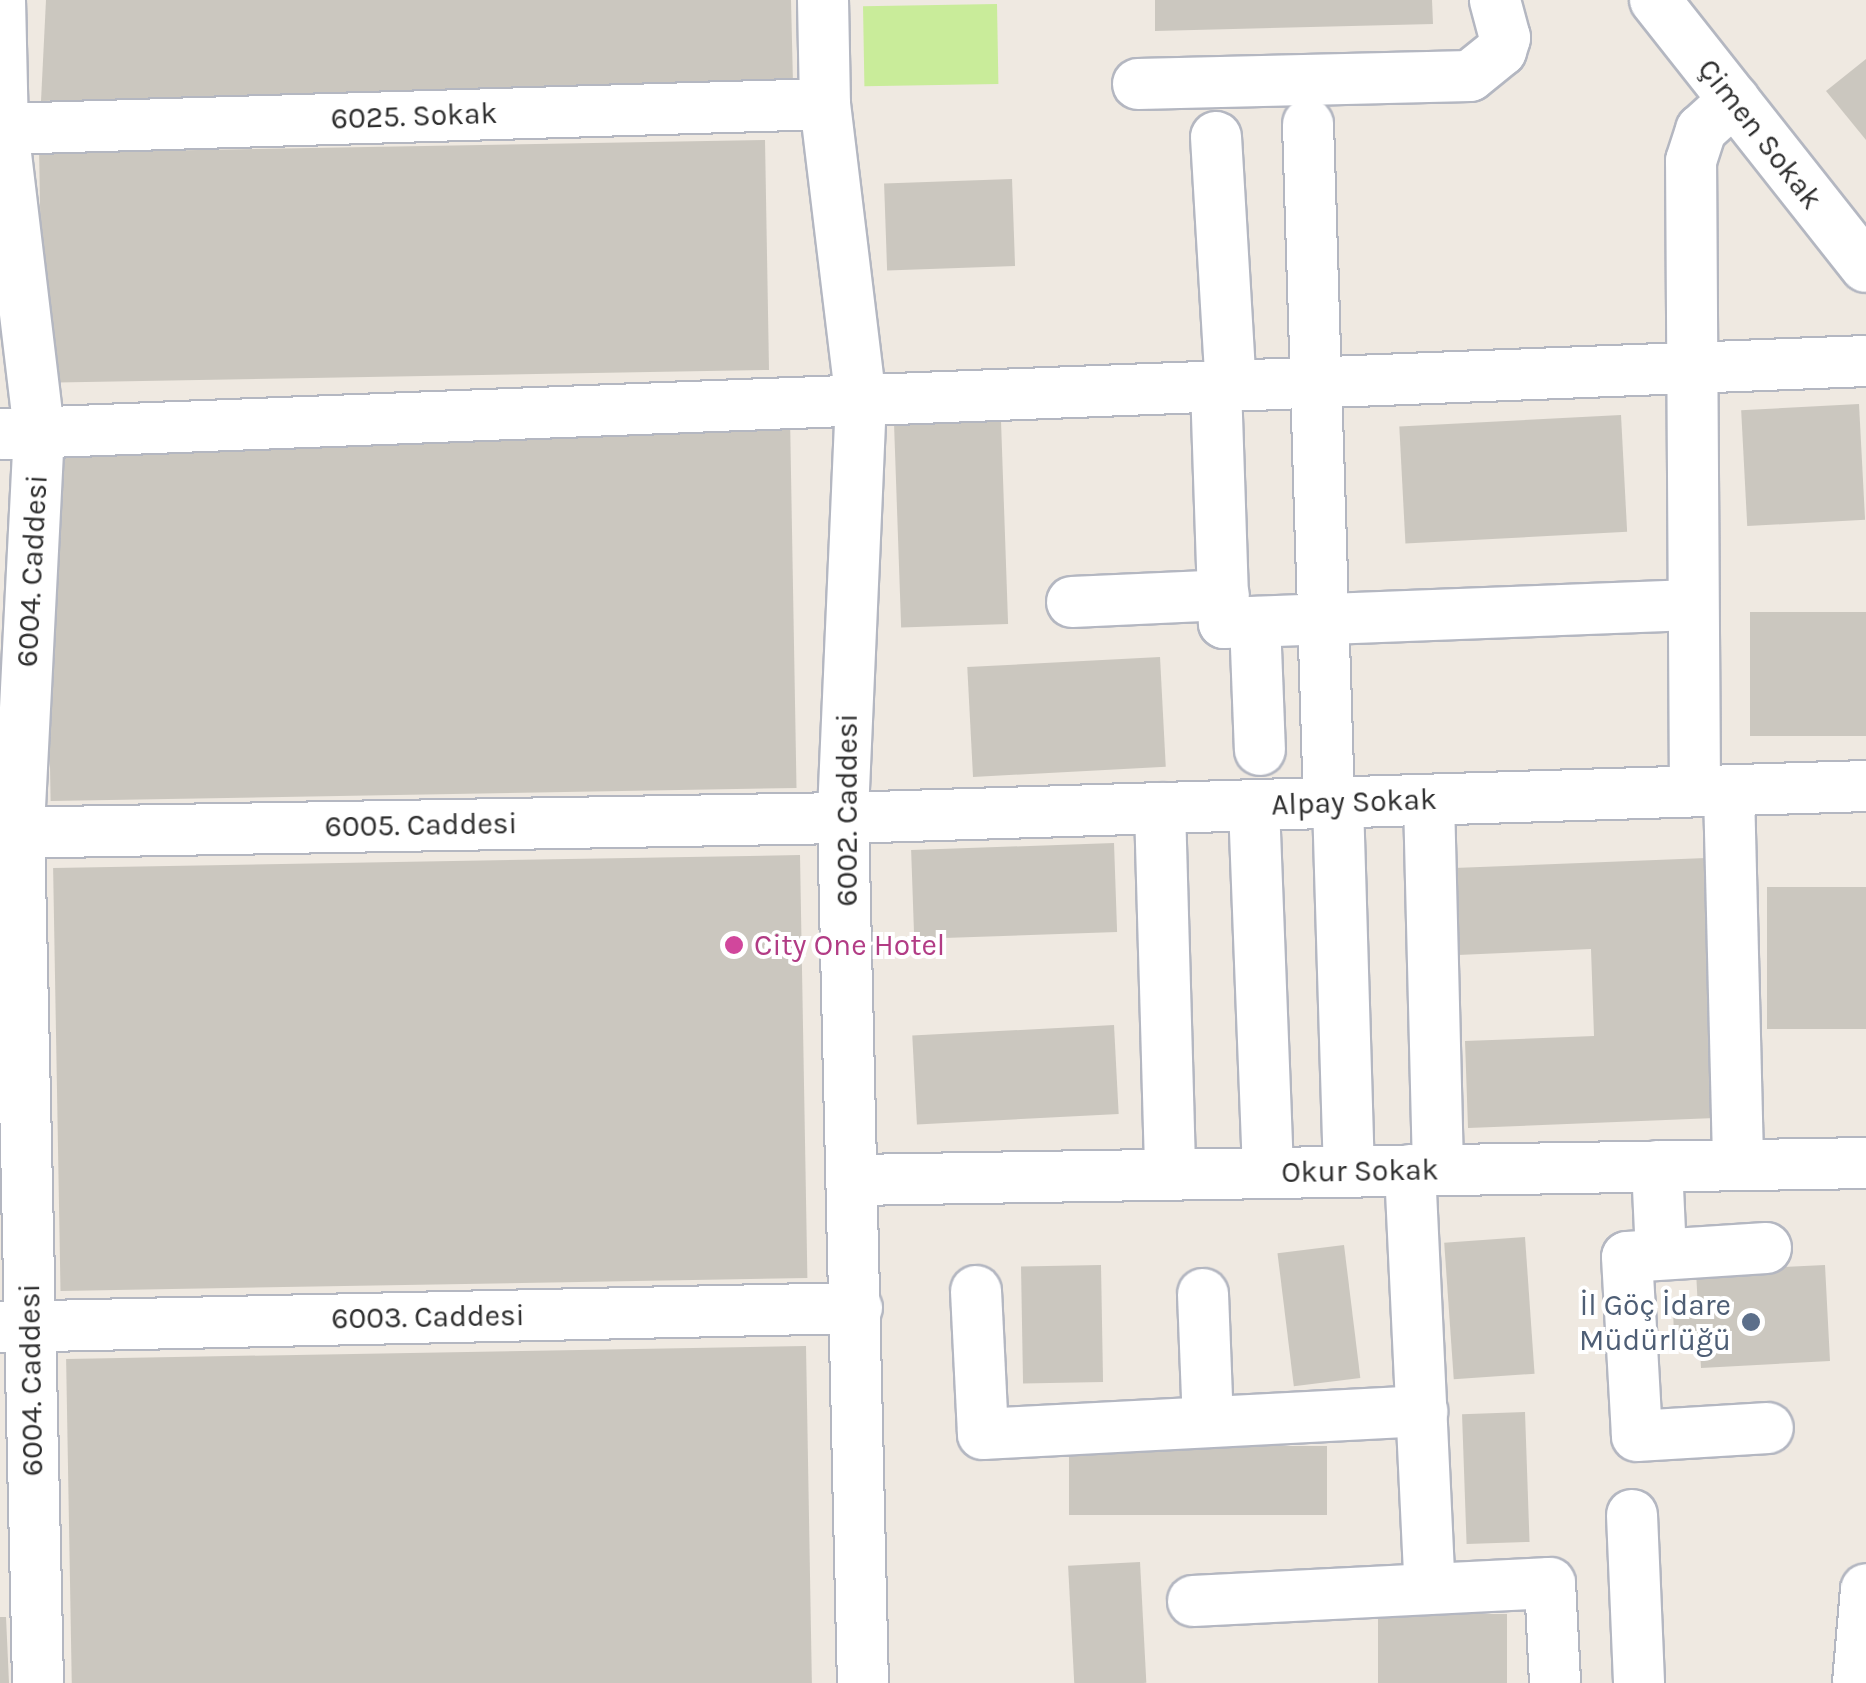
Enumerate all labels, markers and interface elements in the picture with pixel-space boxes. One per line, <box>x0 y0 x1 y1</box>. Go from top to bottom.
street label: Çimen Sokak <box>1690 52 1830 216</box>
street label: 6025. Sokak <box>330 95 498 137</box>
street label: 6004. Caddesi <box>9 474 55 668</box>
street label: 6002. Caddesi <box>829 713 865 907</box>
street label: Alpay Sokak <box>1271 781 1437 823</box>
street label: 6005. Caddesi <box>324 805 518 845</box>
place label: City One Hotel <box>754 927 945 963</box>
marker: City One Hotel <box>723 934 745 956</box>
street label: Okur Sokak <box>1281 1152 1439 1190</box>
street label: 6004. Caddesi <box>11 1283 51 1477</box>
place label: İl Göç İdare Müdürlüğü <box>1579 1287 1731 1358</box>
street label: 6003. Caddesi <box>331 1297 525 1337</box>
marker: İl Göç İdare Müdürlüğü <box>1740 1311 1762 1333</box>

